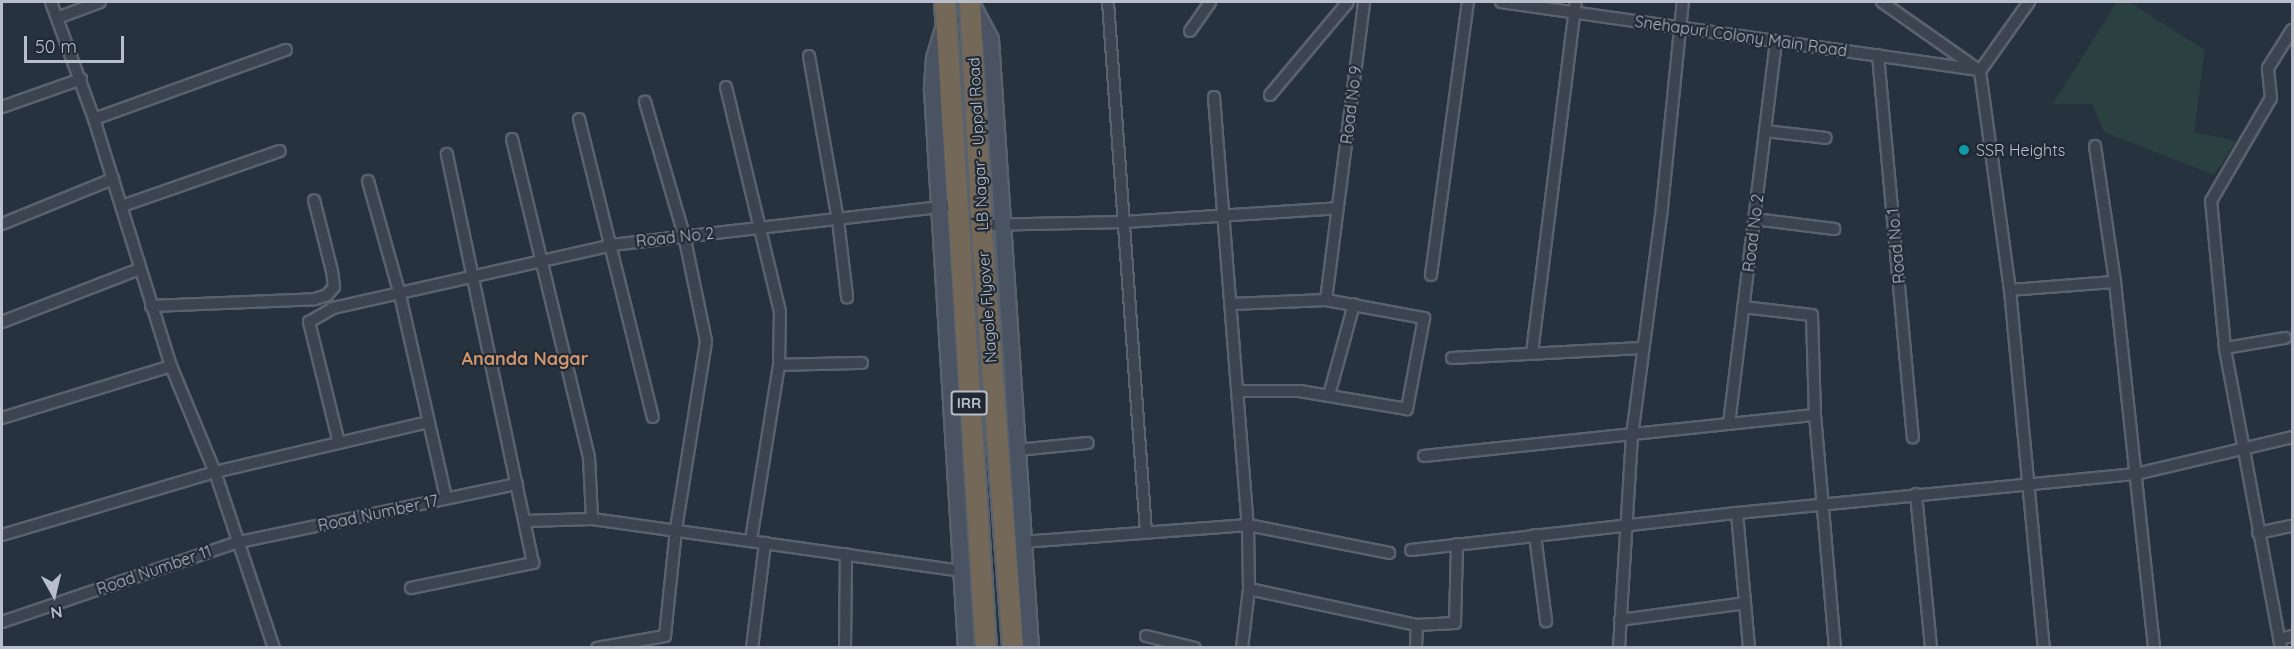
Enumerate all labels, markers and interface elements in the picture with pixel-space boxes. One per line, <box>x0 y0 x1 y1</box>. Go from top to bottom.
street label: Snehapuri Colony Main Road <box>1634 12 1848 60</box>
scale bar <box>27 24 128 62</box>
text: 50 m <box>35 35 77 58</box>
street label: LB Nagar - Uppal Road <box>964 57 992 231</box>
street label: Road No 9 <box>1337 65 1365 145</box>
place label: SSR Heights <box>1976 140 2065 160</box>
marker: SSR Heights <box>1957 143 1971 157</box>
street label: Road No 2 <box>1739 193 1767 273</box>
street label: Road No 1 <box>1883 207 1909 285</box>
street label: Road No 2 <box>635 223 715 251</box>
street label: Nagole Flyover <box>974 250 1000 364</box>
district label: Ananda Nagar <box>462 348 588 370</box>
road number: IRR <box>950 391 988 415</box>
street label: Road Number 17 <box>316 491 440 535</box>
street label: Road Number 11 <box>94 541 214 599</box>
north arrow <box>24 565 84 625</box>
text: N <box>49 602 64 624</box>

